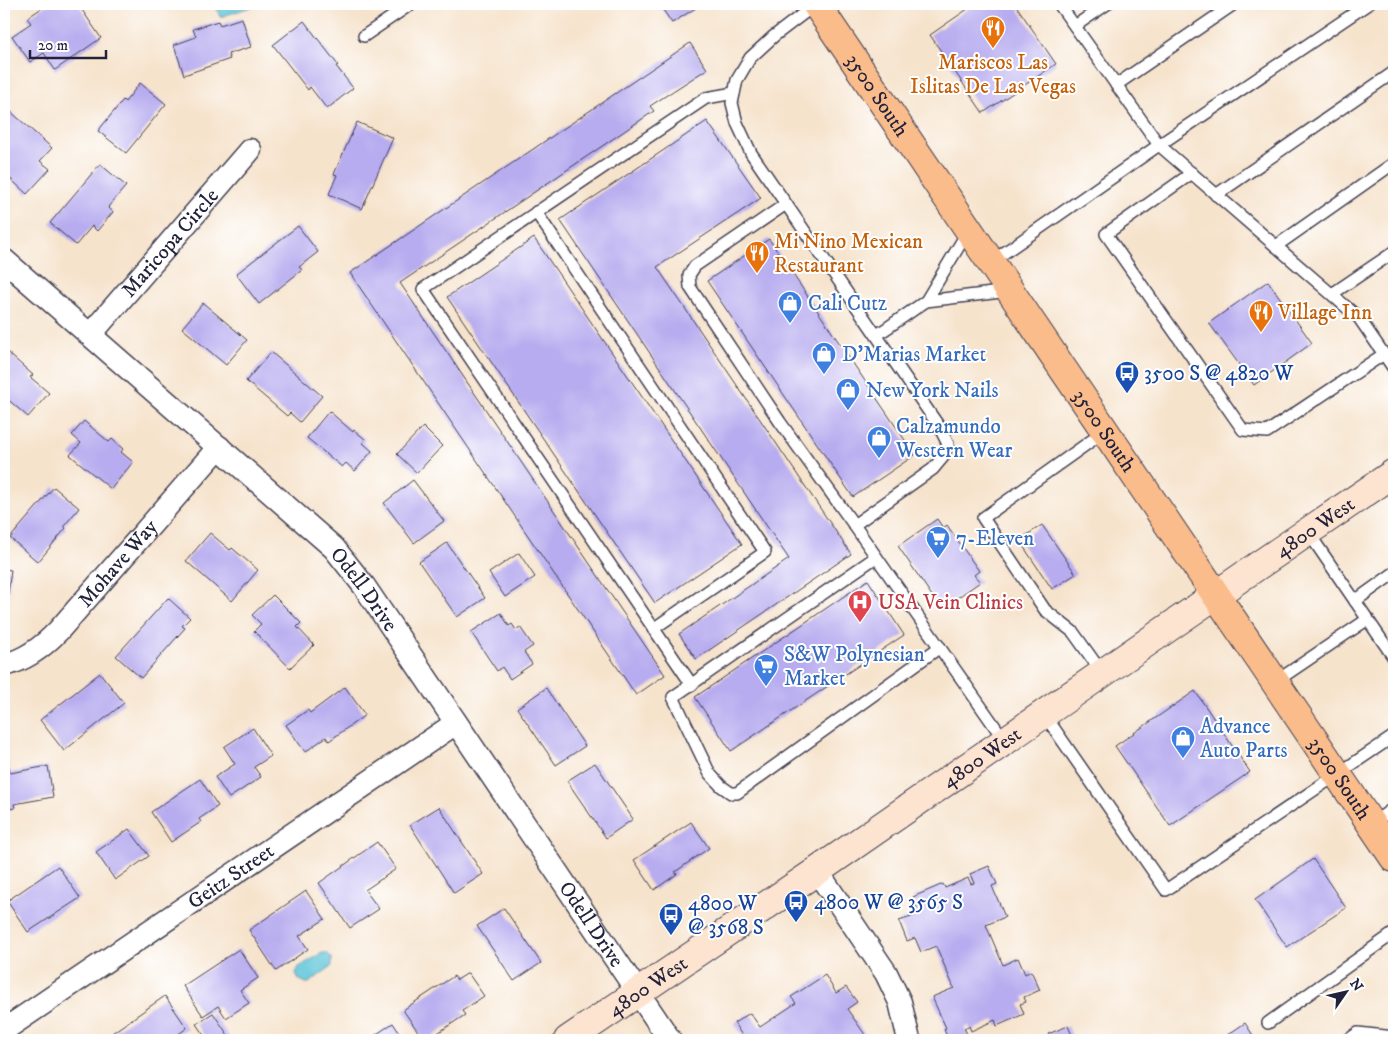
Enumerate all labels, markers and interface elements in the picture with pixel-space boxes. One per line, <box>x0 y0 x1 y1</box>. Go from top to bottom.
restaurant icon: Mariscos Las Islitas De Las Vegas <box>980 15 1006 49</box>
scale bar <box>30 28 106 60</box>
text: 20 m <box>38 36 68 55</box>
street label: 3500 South <box>840 49 914 142</box>
place label: Mariscos Las Islitas De Las Vegas <box>910 50 1076 100</box>
street label: Maricopa Circle <box>116 183 225 303</box>
place label: Mi Nino Mexican Restaurant <box>774 229 923 279</box>
restaurant icon: Mi Nino Mexican Restaurant <box>744 240 770 274</box>
shop icon: Cali Cutz <box>777 290 803 324</box>
place label: Cali Cutz <box>808 291 887 317</box>
restaurant icon: Village Inn <box>1248 299 1274 333</box>
place label: Village Inn <box>1277 300 1372 326</box>
shop icon: D'Marias Market <box>811 341 837 375</box>
place label: D'Marias Market <box>842 342 987 368</box>
bus stop icon: 3500 S @ 4820 W <box>1114 360 1140 394</box>
place label: 3500 S @ 4820 W <box>1144 361 1294 387</box>
shop icon: New York Nails <box>835 377 861 411</box>
place label: New York Nails <box>866 378 998 404</box>
street label: 3500 South <box>1067 385 1141 478</box>
place label: Calzamundo Western Wear <box>895 414 1012 464</box>
shop icon: Calzamundo Western Wear <box>866 425 892 459</box>
street label: 4800 West <box>1271 491 1360 564</box>
street label: Mohave Way <box>73 514 164 613</box>
supermarket icon: 7-Eleven <box>925 525 951 559</box>
place label: 7-Eleven <box>956 526 1034 552</box>
street label: Odell Drive <box>324 542 403 637</box>
hospital icon: USA Vein Clinics <box>847 589 873 623</box>
place label: USA Vein Clinics <box>878 590 1023 616</box>
place label: S&W Polynesian Market <box>784 642 925 692</box>
supermarket icon: S&W Polynesian Market <box>753 653 779 687</box>
place label: Advance Auto Parts <box>1200 714 1288 764</box>
street label: 4800 West <box>937 721 1027 794</box>
shop icon: Advance Auto Parts <box>1170 725 1196 759</box>
street label: 3500 South <box>1302 732 1377 825</box>
street label: Geitz Street <box>183 838 280 915</box>
street label: Odell Drive <box>553 877 629 973</box>
bus stop icon: 4800 W @ 3565 S <box>783 889 809 923</box>
place label: 4800 W @ 3565 S <box>814 890 963 916</box>
place label: 4800 W @ 3568 S <box>688 891 764 941</box>
bus stop icon: 4800 W @ 3568 S <box>658 902 684 936</box>
street label: 4800 West <box>603 951 693 1023</box>
north arrow <box>1320 966 1370 1016</box>
text: N <box>1345 975 1367 996</box>

